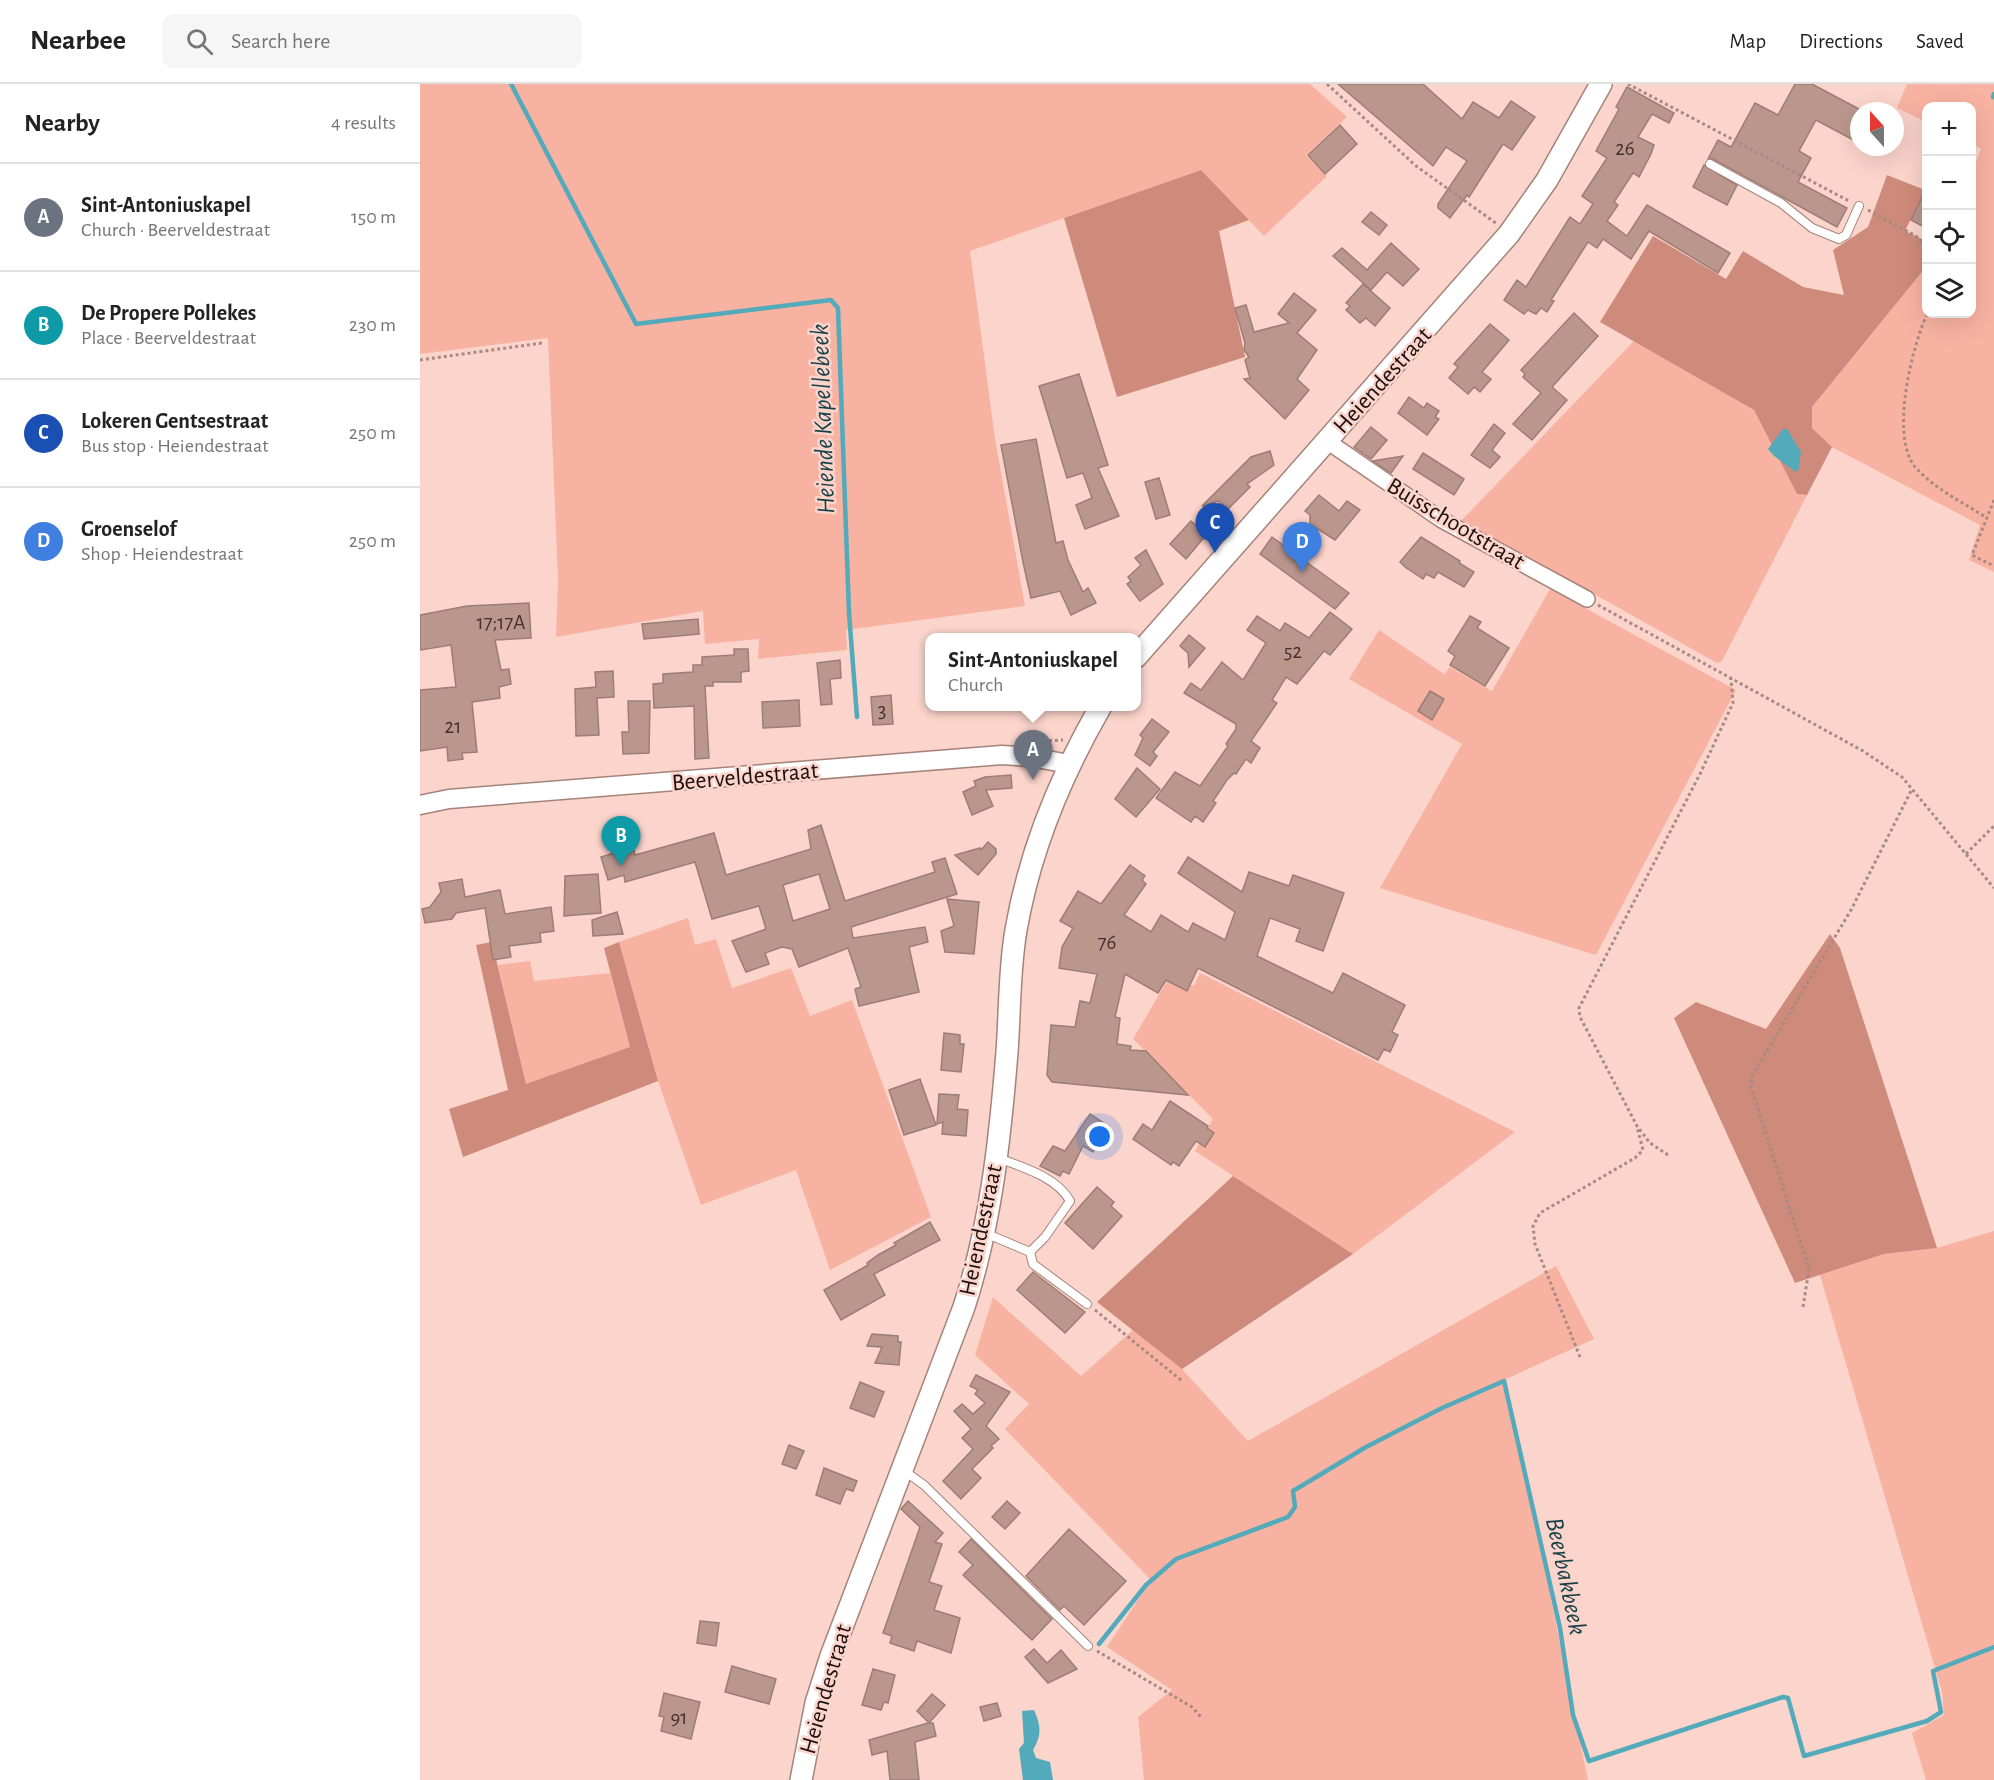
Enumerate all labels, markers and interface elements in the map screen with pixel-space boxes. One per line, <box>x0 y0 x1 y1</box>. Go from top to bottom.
search box <box>162 14 582 68</box>
icon: search <box>183 25 216 58</box>
text: Nearbee <box>30 27 126 55</box>
text: Search here <box>231 30 330 52</box>
text: Map <box>1730 31 1766 52</box>
text: Directions <box>1799 31 1883 52</box>
text: Saved <box>1916 31 1964 52</box>
north arrow <box>1850 102 1904 156</box>
map controls <box>1922 102 1976 318</box>
button: + <box>1922 102 1976 156</box>
text: Nearby <box>24 110 100 136</box>
text: 4 results <box>331 113 396 133</box>
house number: 26 <box>1615 138 1635 159</box>
button: − <box>1922 156 1976 210</box>
text: Sint-Antoniuskapel <box>81 194 251 216</box>
text: A <box>38 207 50 227</box>
text: 150 m <box>351 207 396 227</box>
button: locate <box>1922 210 1976 264</box>
text: Church · Beerveldestraat <box>81 220 270 240</box>
button: layers <box>1922 264 1976 318</box>
text: De Propere Pollekes <box>81 302 256 324</box>
text: B <box>38 315 49 335</box>
text: 230 m <box>349 315 396 335</box>
water label: Heiende Kapellebeek <box>807 323 839 515</box>
street label: Heiendestraat <box>1329 323 1437 438</box>
text: Place · Beerveldestraat <box>81 328 256 348</box>
text: Lokeren Gentsestraat <box>81 410 268 432</box>
text: C <box>38 423 49 443</box>
text: 250 m <box>349 423 396 443</box>
text: Bus stop · Heiendestraat <box>81 436 269 456</box>
street label: Buisschootstraat <box>1383 474 1529 574</box>
pin: C <box>1196 504 1234 553</box>
text: Groenselof <box>81 518 176 540</box>
pin: D <box>1282 522 1322 572</box>
text: D <box>37 531 50 551</box>
text: 250 m <box>349 531 396 551</box>
text: Shop · Heiendestraat <box>81 544 243 564</box>
house number: 17;17A <box>477 612 525 633</box>
popup <box>925 633 1141 711</box>
house number: 52 <box>1284 641 1302 662</box>
text: Sint-Antoniuskapel <box>948 649 1118 671</box>
text: Church <box>948 675 1003 695</box>
house number: 3 <box>878 700 886 721</box>
house number: 21 <box>445 716 461 737</box>
pin: A <box>1014 730 1052 780</box>
street label: Beerveldestraat <box>671 759 820 795</box>
pin: B <box>602 816 640 866</box>
house number: 76 <box>1098 932 1116 953</box>
your location <box>1085 1122 1114 1151</box>
street label: Heiendestraat <box>955 1162 1007 1298</box>
water label: Beerbakbeek <box>1541 1515 1591 1637</box>
street label: Heiendestraat <box>796 1621 856 1757</box>
house number: 91 <box>670 1707 688 1728</box>

